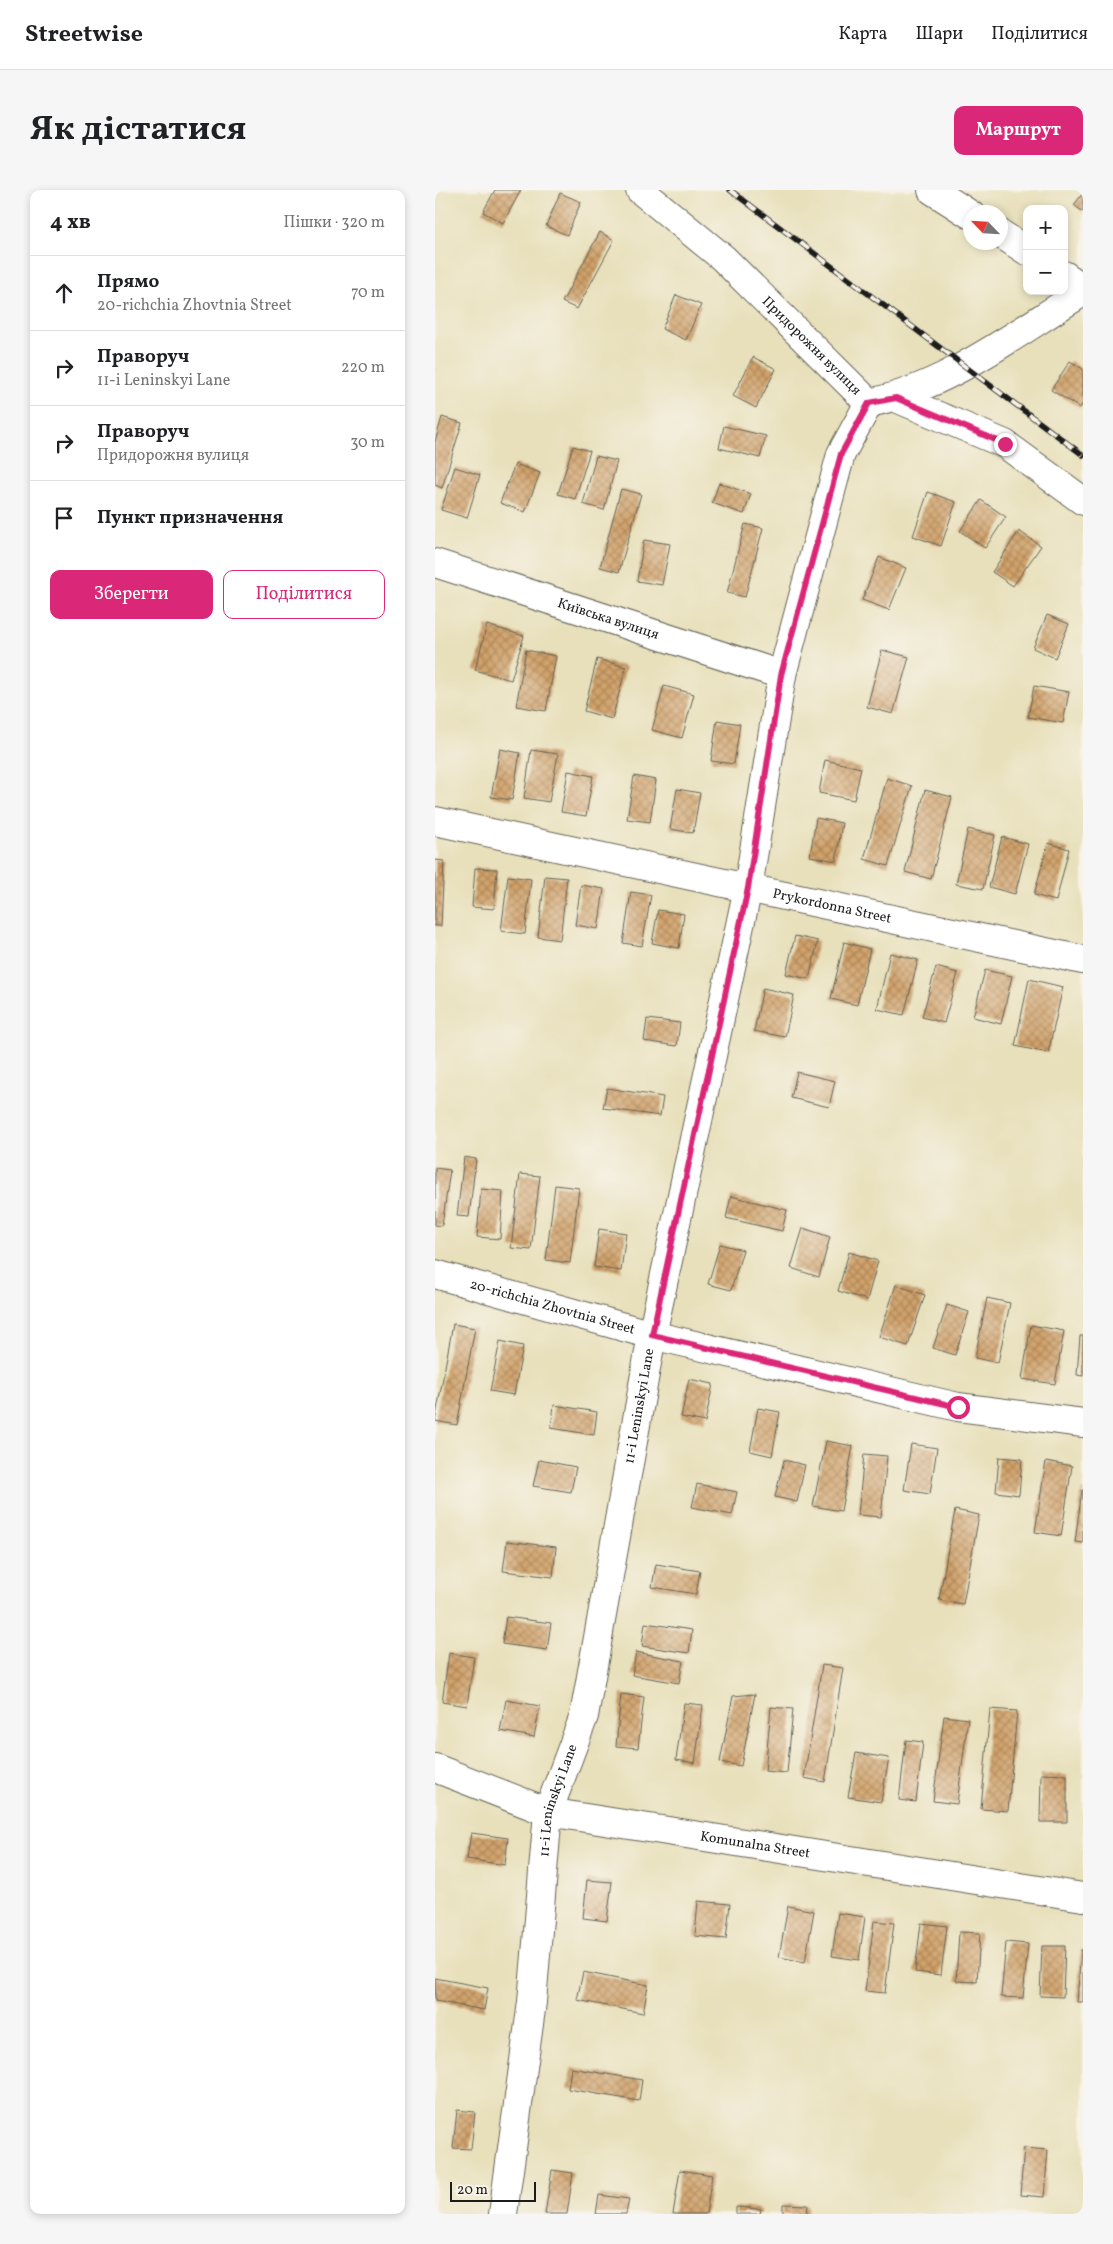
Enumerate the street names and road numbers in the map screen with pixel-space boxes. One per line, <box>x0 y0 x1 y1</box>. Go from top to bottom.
street label: Придорожня вулиця <box>758 292 865 400</box>
street label: Київська вулиця <box>555 594 661 644</box>
street label: Prykordonna Street <box>771 884 893 928</box>
street label: 20-richchia Zhovtnia Street <box>468 1275 637 1339</box>
street label: 11-i Leninskyi Lane <box>620 1347 659 1465</box>
street label: 11-i Leninskyi Lane <box>535 1741 582 1858</box>
street label: Komunalna Street <box>699 1827 812 1863</box>

